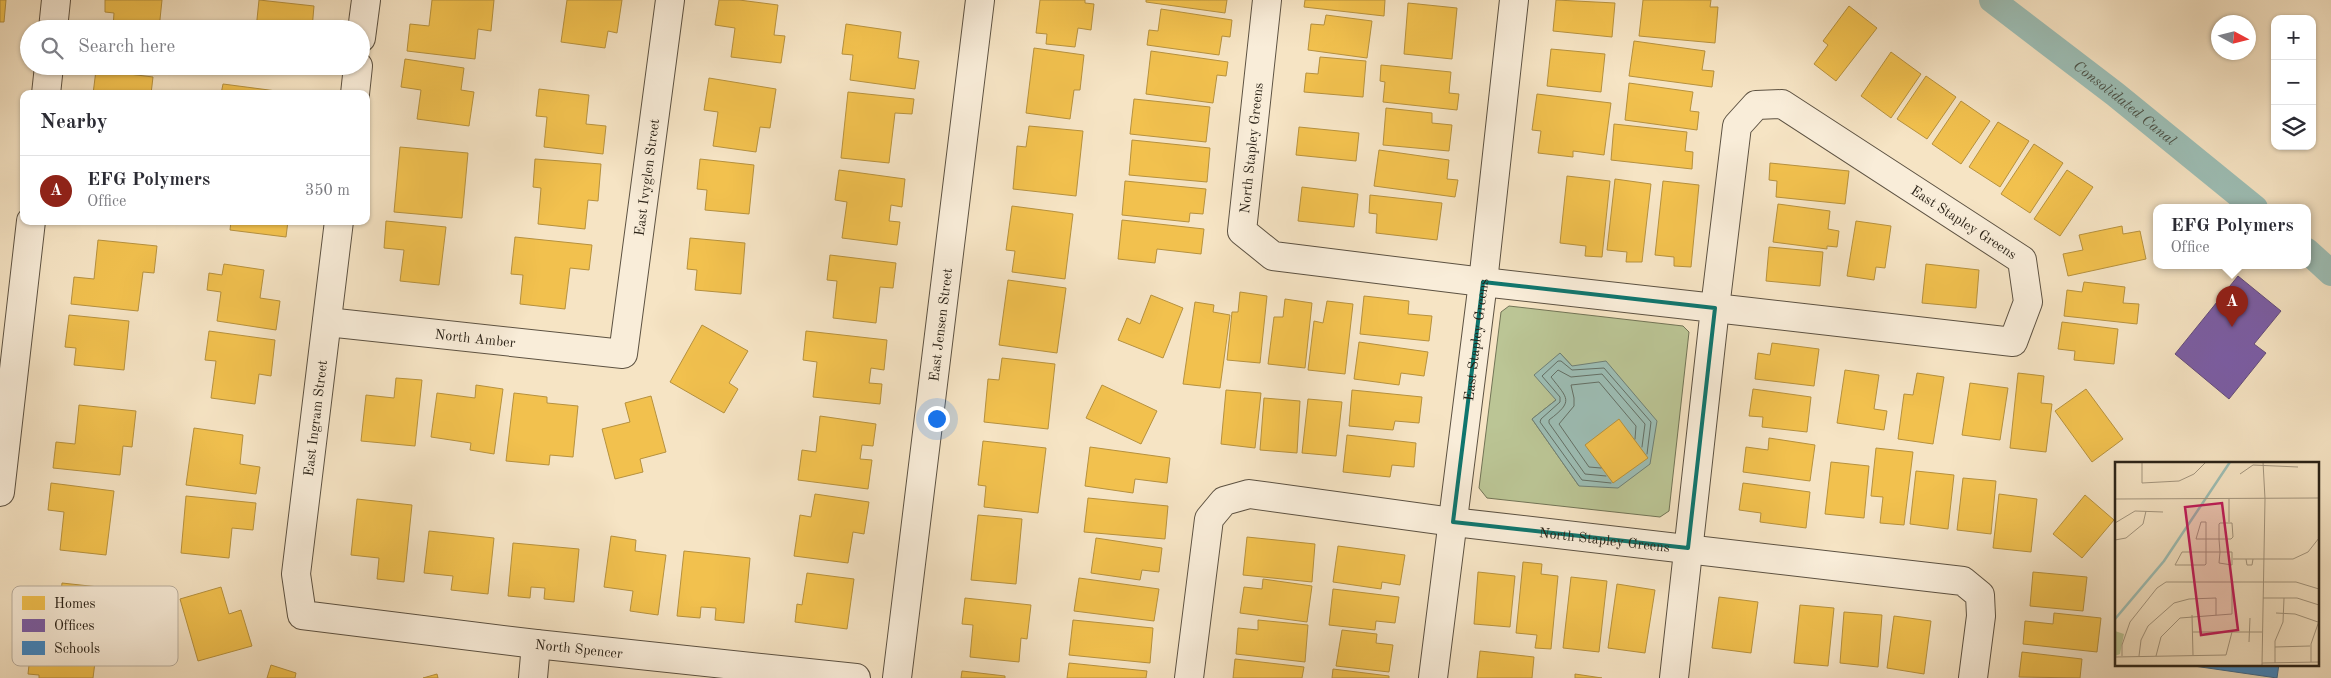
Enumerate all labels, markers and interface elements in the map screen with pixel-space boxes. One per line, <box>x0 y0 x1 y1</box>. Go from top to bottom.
north arrow <box>2211 15 2256 60</box>
map controls <box>2271 15 2316 150</box>
button: + <box>2271 15 2316 60</box>
search box <box>20 20 370 75</box>
icon: search <box>38 34 66 62</box>
text: Search here <box>78 38 175 57</box>
water label: Consolidated Canal <box>2070 59 2179 150</box>
button: − <box>2271 60 2316 105</box>
street label: North Stapley Greens <box>1238 82 1266 214</box>
button: layers <box>2271 105 2316 150</box>
text: Nearby <box>40 112 108 133</box>
street label: East Ivyglen Street <box>633 118 662 237</box>
text: EFG Polymers <box>87 171 210 190</box>
text: A <box>50 183 62 199</box>
text: 350 m <box>305 183 350 199</box>
street label: East Stapley Greens <box>1908 183 2019 262</box>
text: Office <box>87 194 126 210</box>
popup <box>2153 204 2311 269</box>
text: EFG Polymers <box>2170 217 2294 236</box>
text: Office <box>2170 240 2210 256</box>
street label: East Jensen Street <box>927 267 955 382</box>
street label: East Stapley Greens <box>1462 278 1491 402</box>
pin: A <box>2216 286 2248 327</box>
street label: North Amber <box>434 328 516 350</box>
street label: East Ingram Street <box>302 359 330 477</box>
your location <box>924 406 950 432</box>
inset map <box>2115 462 2318 666</box>
street label: North Stapley Greens <box>1538 526 1671 555</box>
legend <box>12 586 178 666</box>
text: Homes <box>54 597 96 611</box>
text: Offices <box>54 619 94 633</box>
street label: North Spencer <box>534 638 624 661</box>
text: Schools <box>54 642 100 656</box>

